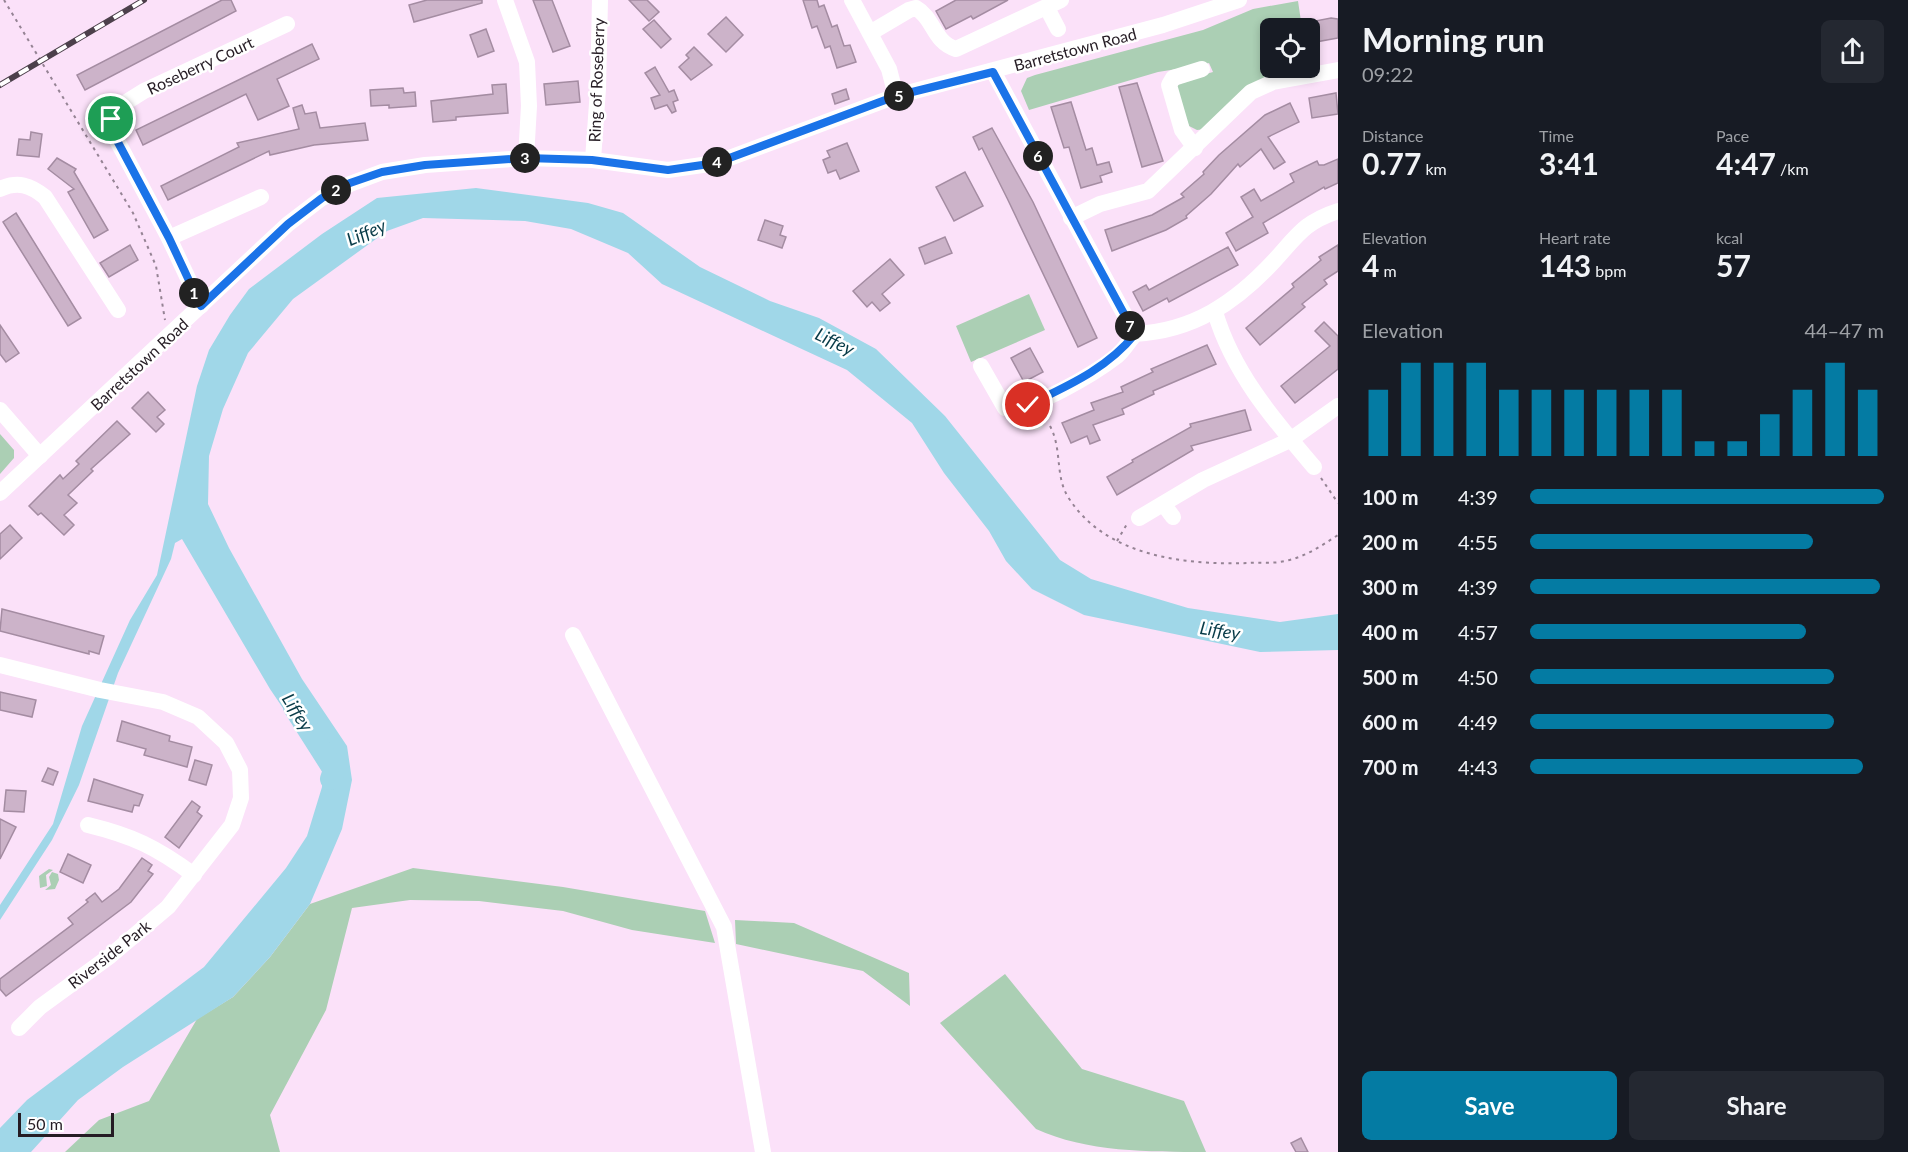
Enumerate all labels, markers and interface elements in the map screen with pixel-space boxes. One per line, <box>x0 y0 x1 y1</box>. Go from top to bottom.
street label: Ring of Roseberry <box>584 17 608 143</box>
map controls <box>1260 18 1320 78</box>
button: locate <box>1260 18 1320 78</box>
text: Morning run <box>1362 19 1545 59</box>
button: share <box>1821 20 1884 83</box>
street label: Barretstown Road <box>1012 23 1138 75</box>
street label: Roseberry Court <box>144 32 256 98</box>
text: 09:22 <box>1362 62 1413 86</box>
pin: 5 <box>884 81 914 111</box>
text: 5 <box>894 86 904 105</box>
pin <box>85 93 136 144</box>
icon: arrive <box>94 102 127 135</box>
text: Distance <box>1362 126 1423 145</box>
text: Time <box>1539 126 1574 145</box>
text: Pace <box>1716 126 1749 145</box>
pin: 6 <box>1023 141 1053 171</box>
pin: 3 <box>510 143 540 173</box>
text: 0.77 <box>1362 145 1421 181</box>
text: 3:41 <box>1539 145 1599 181</box>
text: 4:47 <box>1716 145 1776 181</box>
text: 6 <box>1033 146 1043 165</box>
pin: 4 <box>702 147 732 177</box>
text: 3 <box>520 148 530 167</box>
text: 4 <box>712 152 722 171</box>
text: km <box>1421 159 1447 178</box>
text: /km <box>1776 159 1809 178</box>
pin: 2 <box>321 175 351 205</box>
text: 2 <box>331 180 341 199</box>
water label: Liffey <box>343 214 389 250</box>
text: Elevation <box>1362 228 1427 247</box>
text: Heart rate <box>1539 228 1611 247</box>
text: kcal <box>1716 228 1743 247</box>
text: 4 <box>1362 247 1379 283</box>
text: 143 <box>1539 247 1591 283</box>
text: 57 <box>1716 247 1751 283</box>
text: m <box>1379 261 1397 280</box>
text: bpm <box>1591 261 1626 280</box>
pin: 1 <box>179 278 209 308</box>
text: 1 <box>189 283 199 302</box>
pin: 7 <box>1115 311 1145 341</box>
street label: Barretstown Road <box>86 314 192 414</box>
text: 7 <box>1125 316 1135 335</box>
text: Elevation <box>1362 318 1443 342</box>
text: 44–47 m <box>1804 318 1884 342</box>
water label: Liffey <box>812 322 858 360</box>
pin <box>1002 379 1053 430</box>
icon: check <box>1011 388 1044 421</box>
text: 100 m <box>1362 485 1418 509</box>
text: 4:39 <box>1458 485 1498 509</box>
text: 200 m <box>1362 530 1418 554</box>
text: 4:55 <box>1458 530 1498 554</box>
text: 300 m <box>1362 575 1418 599</box>
text: 4:39 <box>1458 575 1498 599</box>
water label: Liffey <box>1198 616 1242 644</box>
text: 400 m <box>1362 620 1418 644</box>
text: 4:57 <box>1458 620 1498 644</box>
text: 500 m <box>1362 665 1418 689</box>
text: 4:50 <box>1458 665 1498 689</box>
water label: Liffey <box>278 689 318 735</box>
text: 600 m <box>1362 710 1418 734</box>
text: 4:49 <box>1458 710 1498 734</box>
text: 700 m <box>1362 755 1418 779</box>
text: 4:43 <box>1458 755 1498 779</box>
street label: Riverside Park <box>64 915 155 992</box>
button: Save <box>1362 1071 1617 1140</box>
button: Share <box>1629 1071 1884 1140</box>
scale bar <box>18 1110 114 1138</box>
text: 50 m <box>27 1114 63 1133</box>

